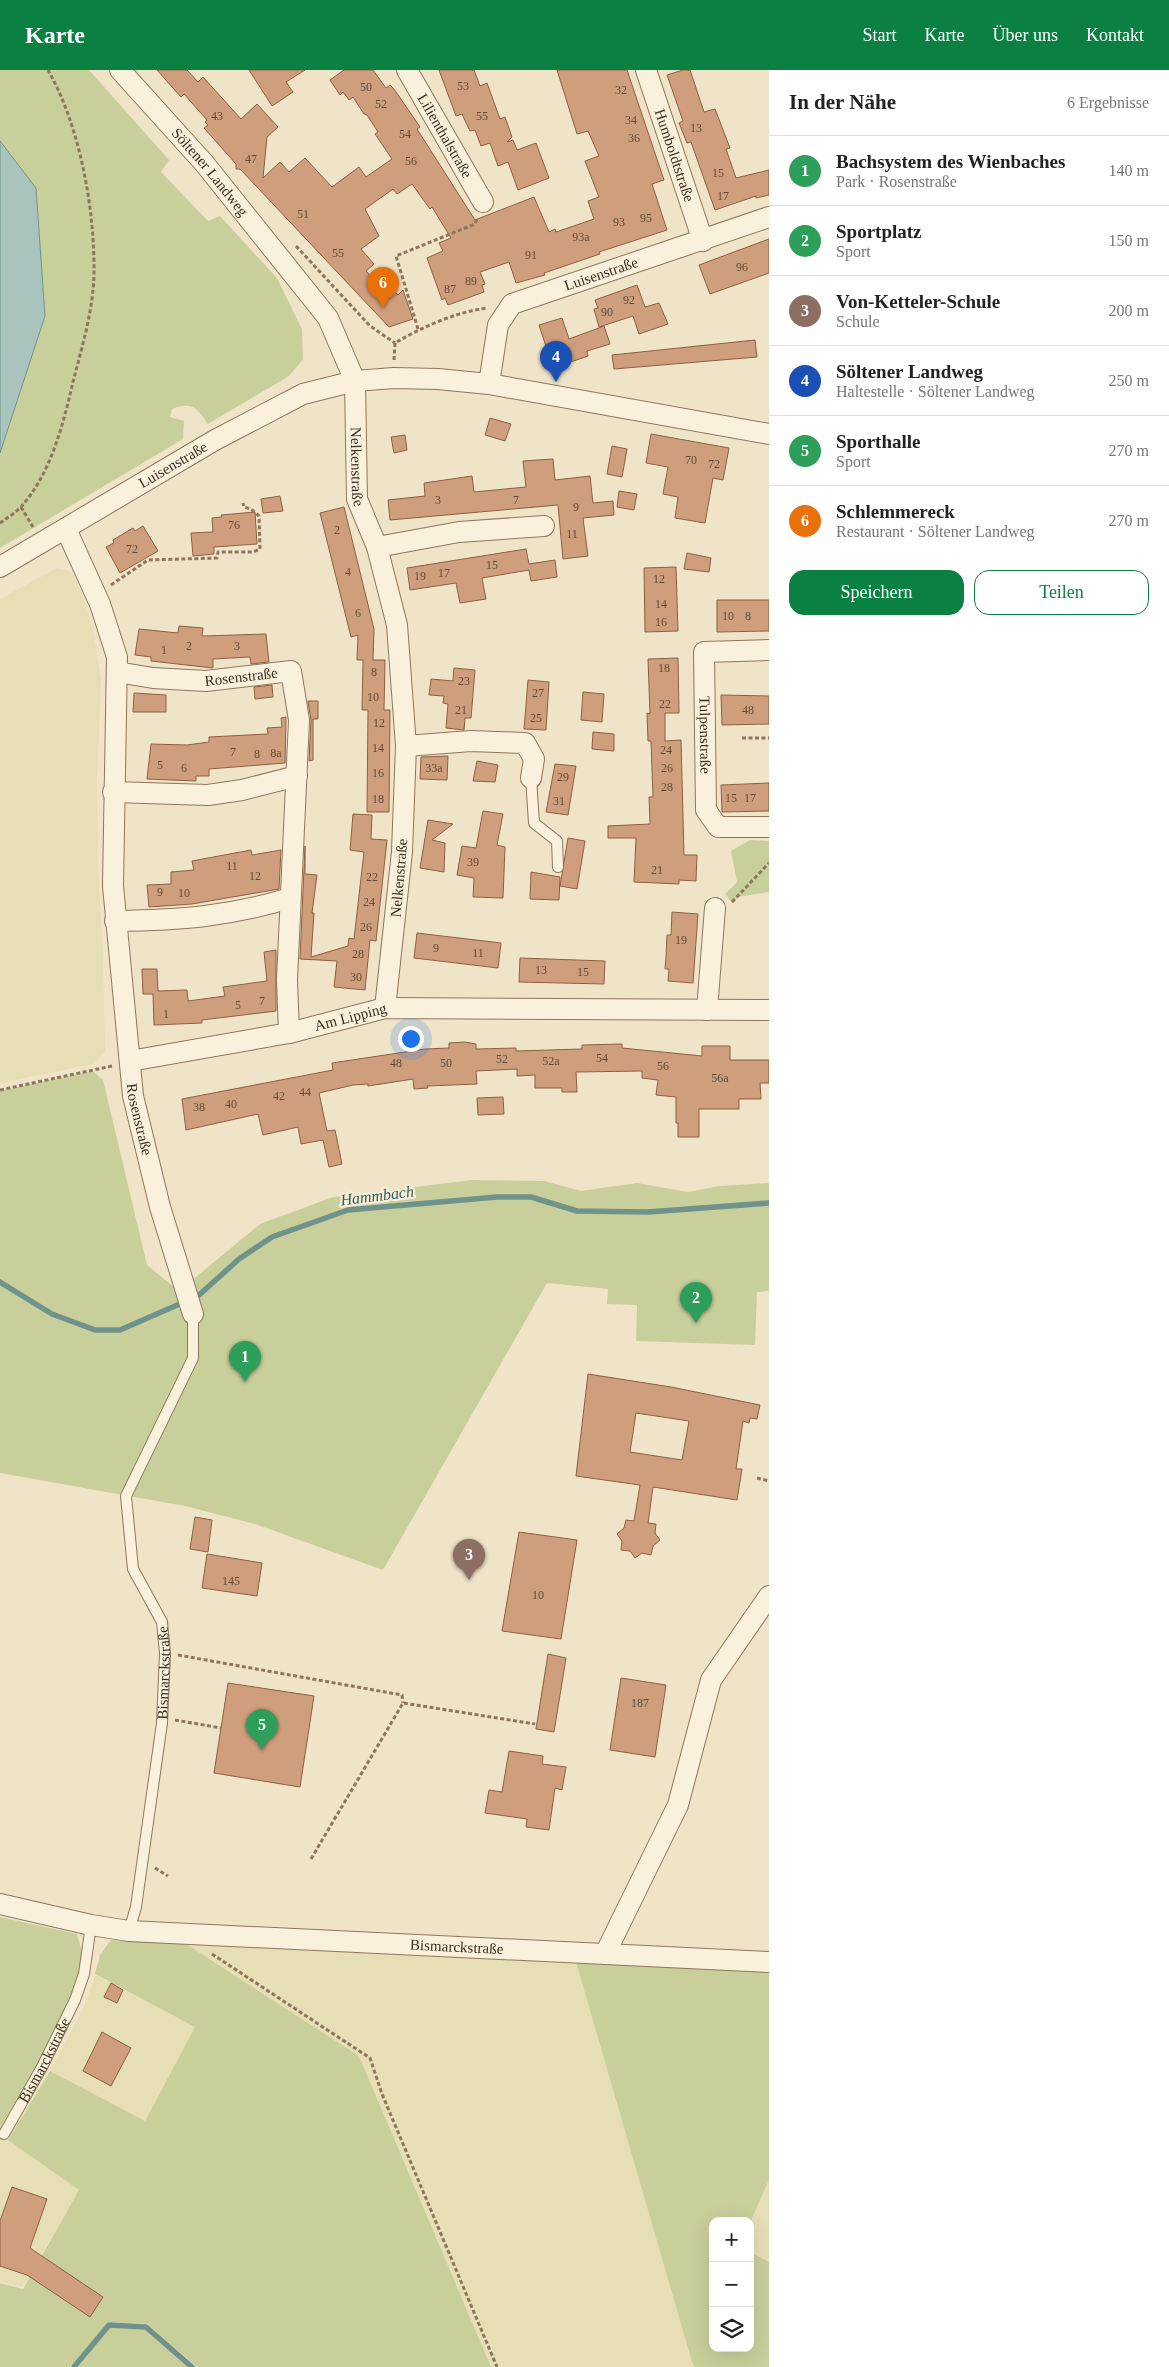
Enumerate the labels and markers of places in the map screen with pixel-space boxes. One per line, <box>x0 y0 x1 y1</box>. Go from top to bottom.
pin: 6 <box>367 267 399 308</box>
pin: 4 <box>540 341 572 382</box>
pin: 2 <box>680 1282 712 1323</box>
pin: 1 <box>229 1341 261 1382</box>
pin: 3 <box>453 1539 485 1580</box>
pin: 5 <box>246 1709 278 1750</box>

